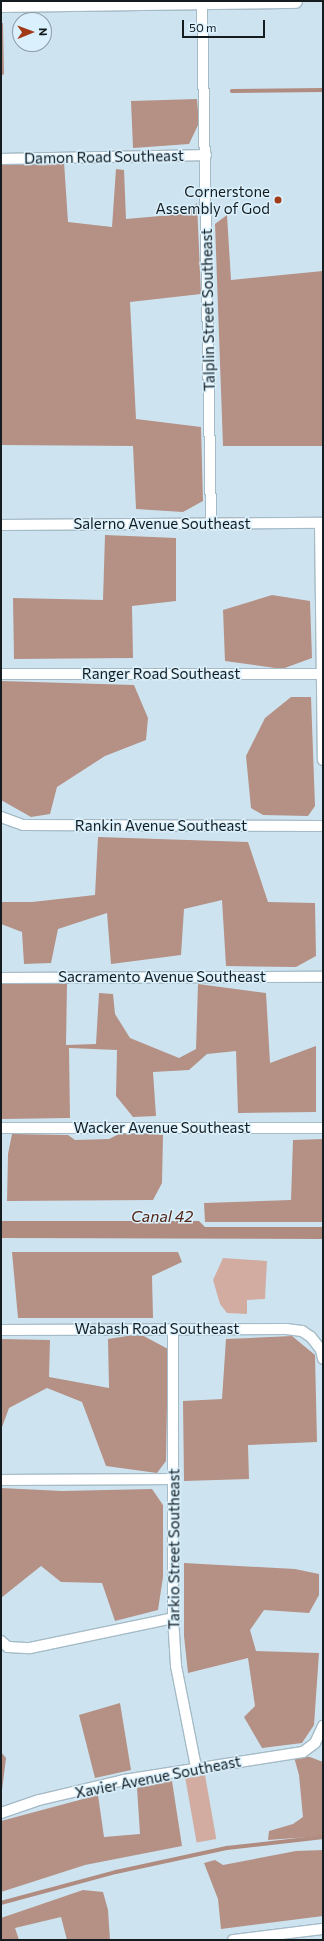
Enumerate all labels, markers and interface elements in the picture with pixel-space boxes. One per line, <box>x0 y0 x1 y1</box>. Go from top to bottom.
north arrow <box>12 12 52 52</box>
scale bar <box>184 12 267 38</box>
text: 50 m <box>189 20 217 34</box>
text: N <box>37 28 50 36</box>
street label: Damon Road Southeast <box>24 147 184 167</box>
place label: Cornerstone Assembly of God <box>155 182 270 217</box>
marker: Cornerstone Assembly of God <box>273 195 283 205</box>
street label: Talplin Street Southeast <box>198 228 218 392</box>
street label: Salerno Avenue Southeast <box>73 515 251 533</box>
street label: Ranger Road Southeast <box>82 665 240 683</box>
street label: Rankin Avenue Southeast <box>75 817 247 835</box>
street label: Sacramento Avenue Southeast <box>58 968 266 986</box>
street label: Wacker Avenue Southeast <box>74 1119 250 1137</box>
water label: Canal 42 <box>131 1206 193 1226</box>
street label: Wabash Road Southeast <box>75 1320 239 1338</box>
street label: Tarkio Street Southeast <box>165 1469 183 1629</box>
street label: Xavier Avenue Southeast <box>74 1752 242 1802</box>

